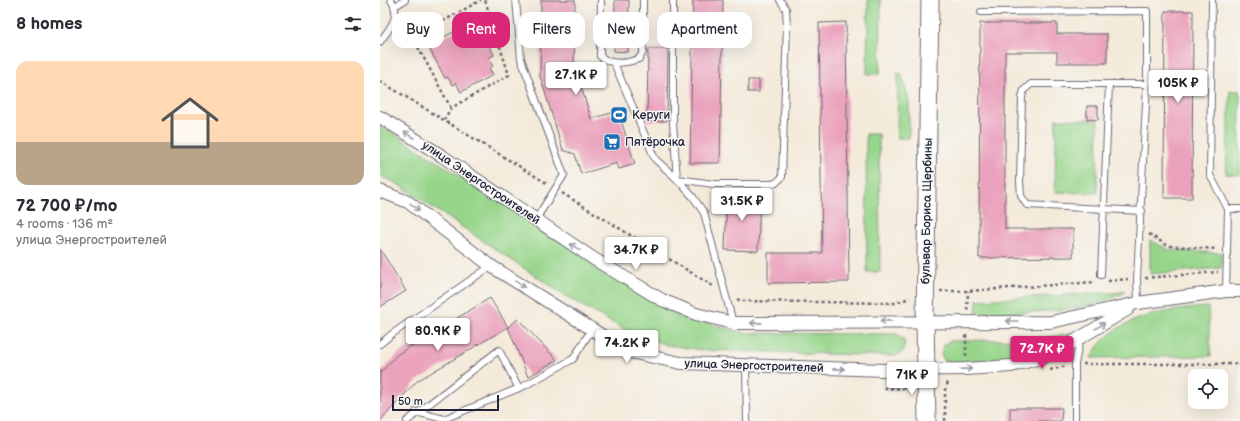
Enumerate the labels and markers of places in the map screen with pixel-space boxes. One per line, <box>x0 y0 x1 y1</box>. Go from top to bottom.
pin: 27.1K ₽ <box>539 62 613 96</box>
pin: 105K ₽ <box>1145 70 1211 104</box>
sports icon: Керуги <box>609 105 629 125</box>
place label: Керуги <box>632 108 670 123</box>
supermarket icon: Пятёрочка <box>602 132 622 152</box>
place label: Пятёрочка <box>625 135 685 150</box>
pin: 31.5K ₽ <box>705 188 779 222</box>
pin: 34.7K ₽ <box>599 237 673 271</box>
pin: 80.9K ₽ <box>401 318 475 352</box>
pin: 74.2K ₽ <box>590 330 664 364</box>
pin: 72.7K ₽ <box>1005 336 1079 370</box>
pin: 71K ₽ <box>884 362 940 396</box>

